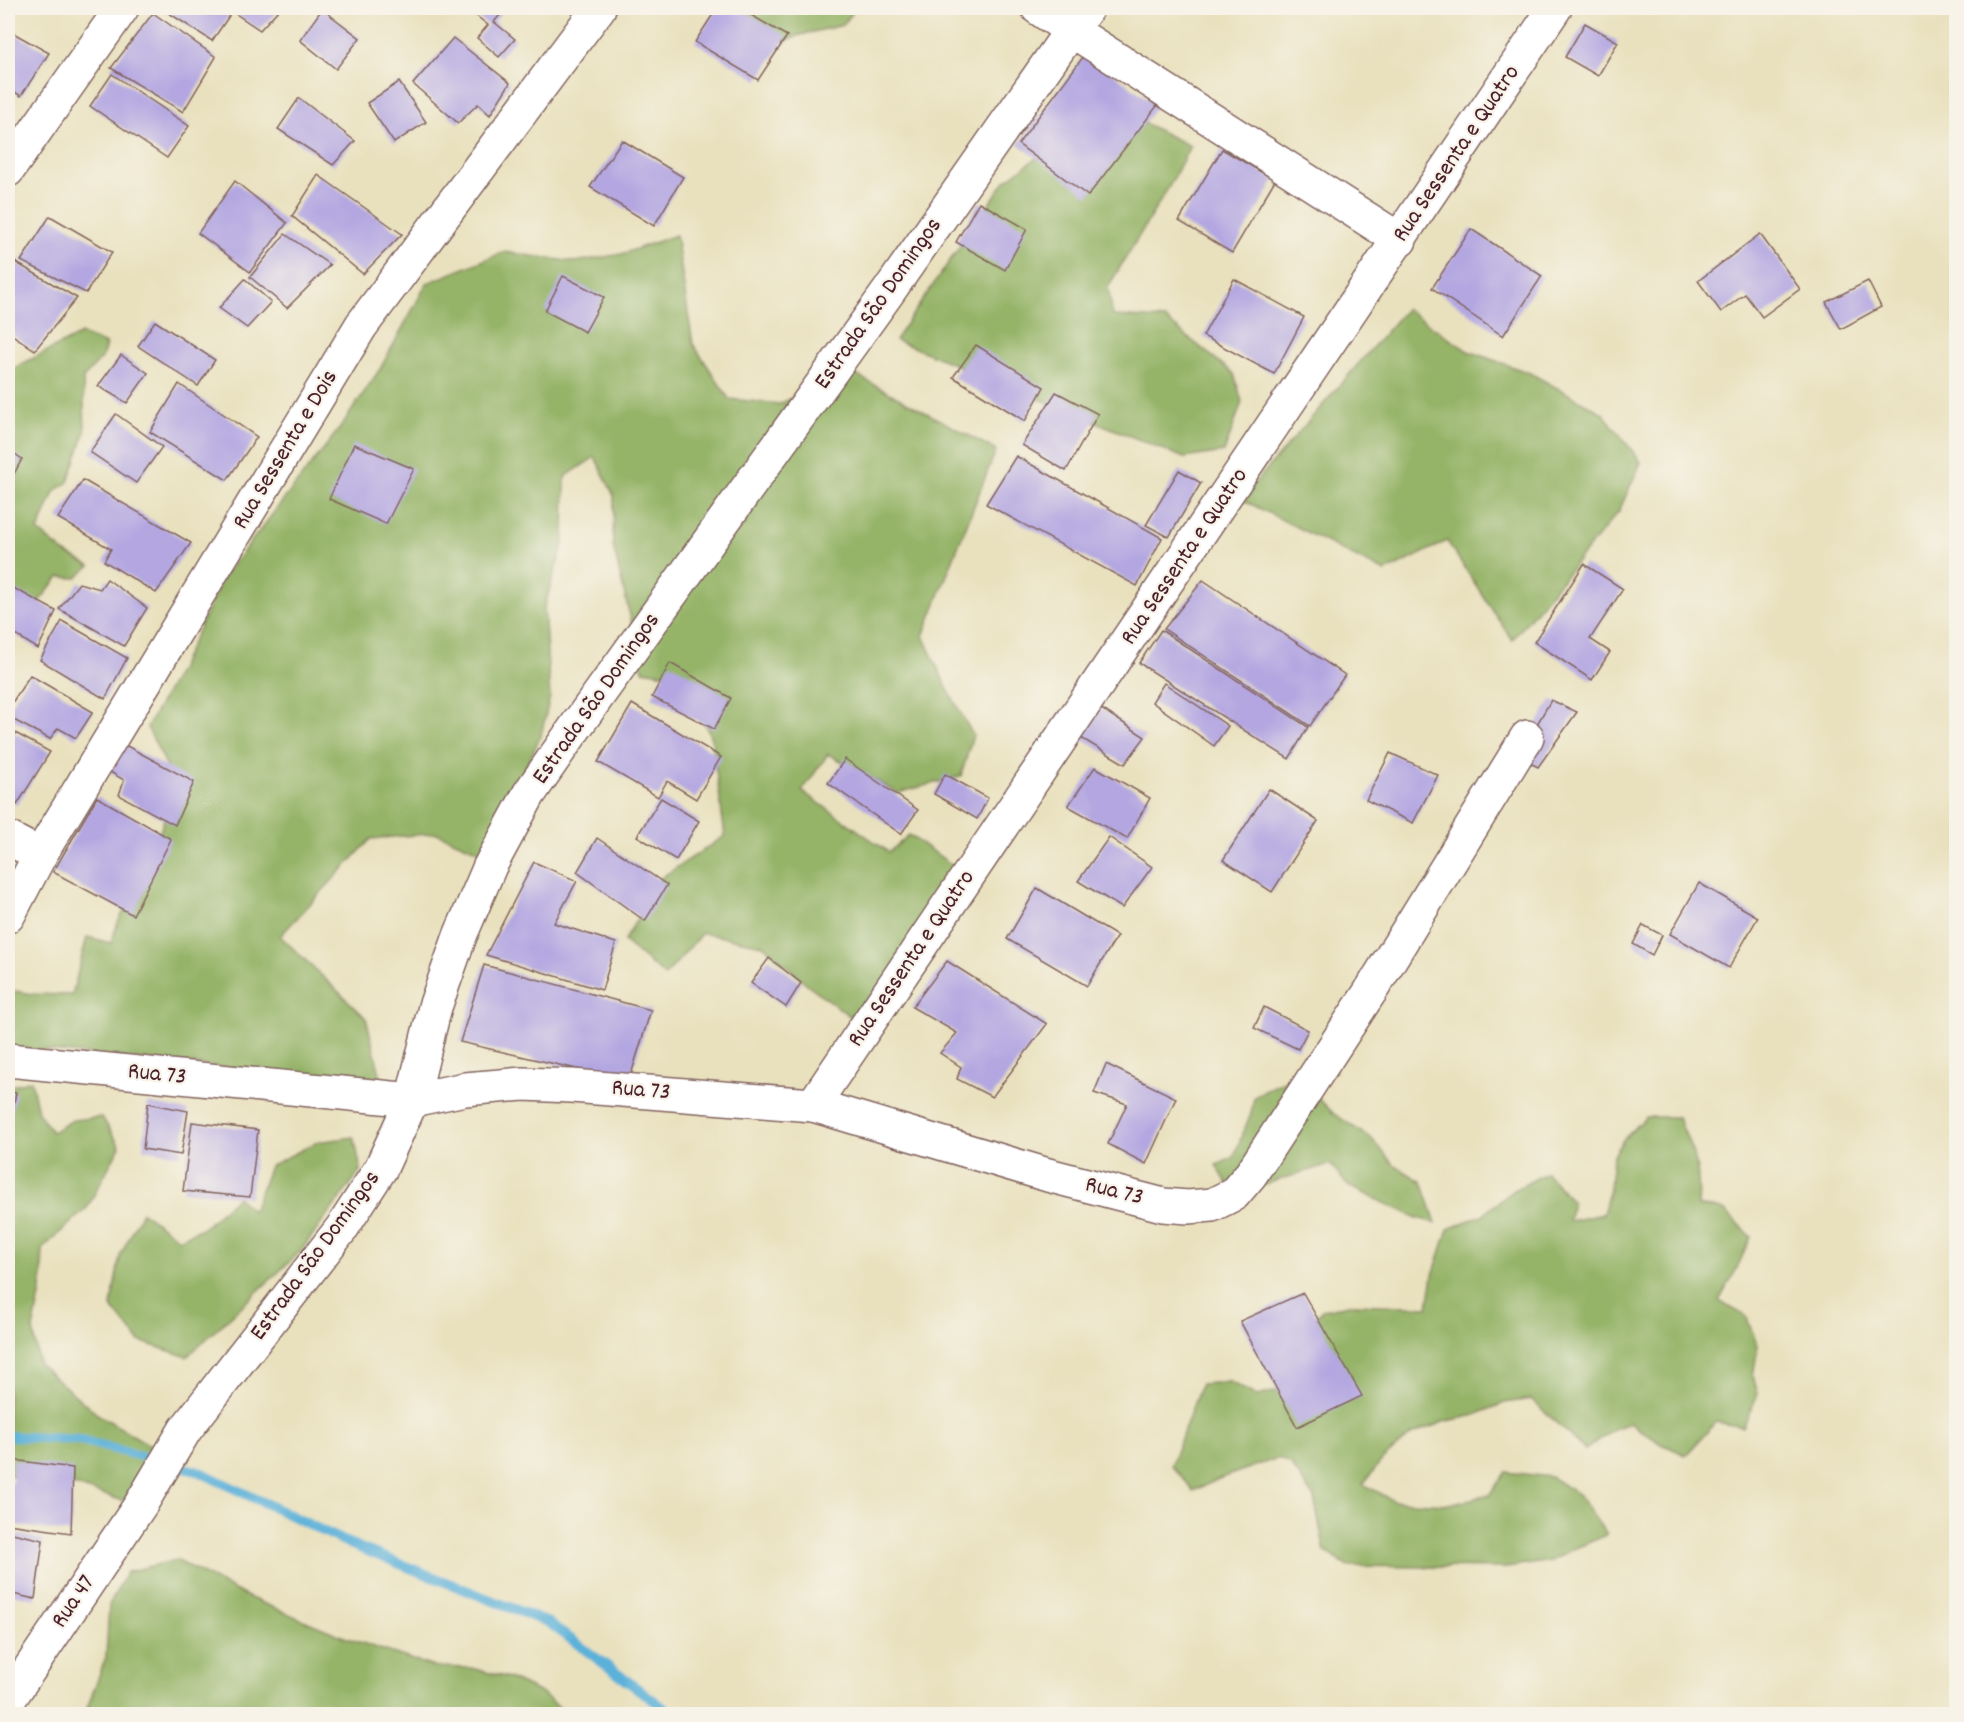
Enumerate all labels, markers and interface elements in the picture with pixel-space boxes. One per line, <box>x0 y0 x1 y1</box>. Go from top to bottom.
street label: Rua Sessenta e Quatro <box>1385 58 1529 250</box>
street label: Estrada São Domingos <box>807 211 951 397</box>
street label: Rua Sessenta e Dois <box>225 364 347 536</box>
street label: Rua Sessenta e Quatro <box>1113 461 1257 653</box>
street label: Estrada São Domingos <box>525 606 669 792</box>
street label: Rua Sessenta e Quatro <box>840 863 984 1055</box>
street label: Rua 73 <box>126 1055 188 1095</box>
street label: Rua 73 <box>610 1072 672 1110</box>
street label: Estrada São Domingos <box>243 1164 389 1348</box>
street label: Rua 73 <box>1081 1168 1147 1216</box>
street label: Rua 47 <box>44 1568 104 1636</box>

